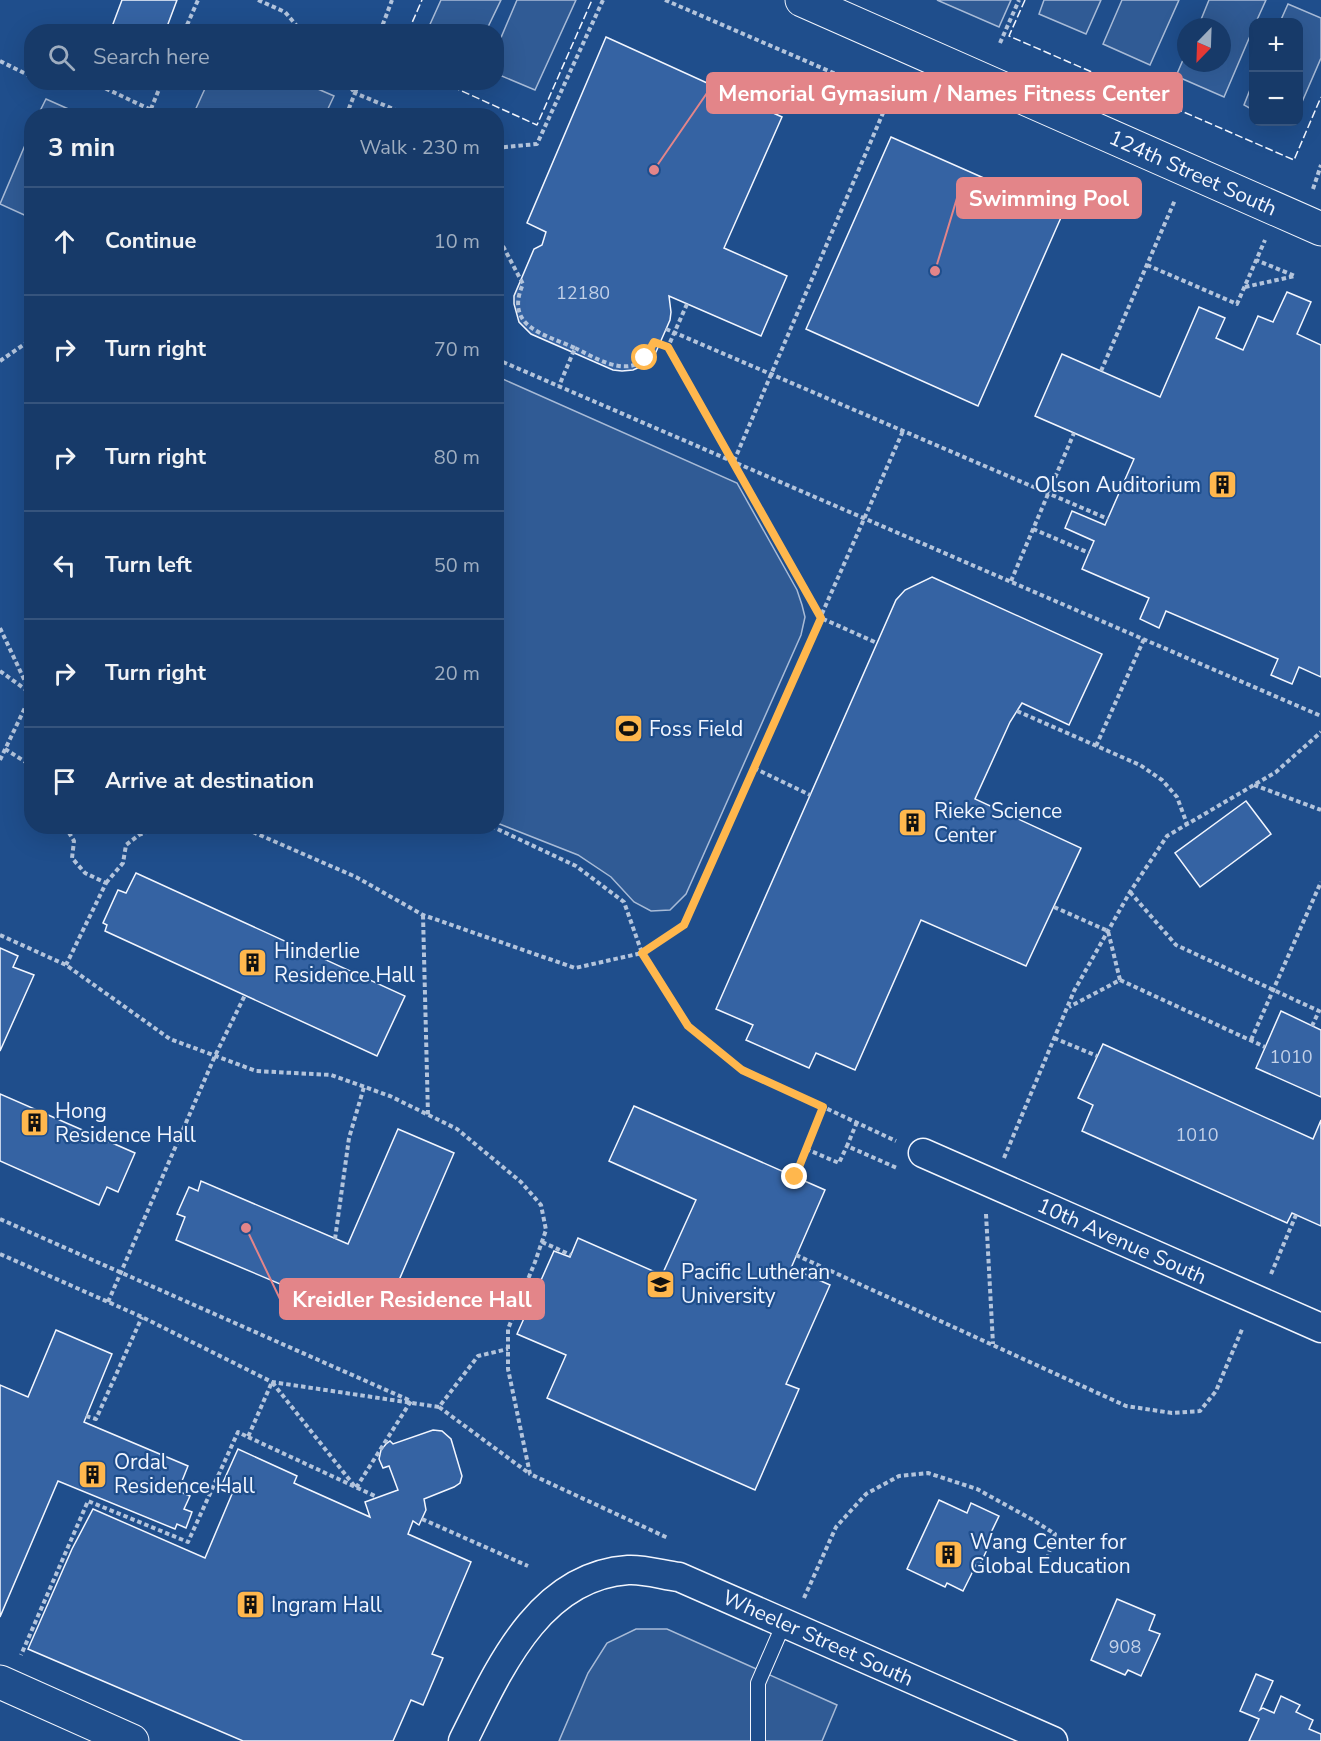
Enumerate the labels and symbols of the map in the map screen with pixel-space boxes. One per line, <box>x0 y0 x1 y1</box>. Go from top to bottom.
north arrow <box>1177 18 1231 72</box>
callout: Memorial Gymasium / Names Fitness Center <box>707 73 1182 113</box>
text: Memorial Gymasium / Names Fitness Center <box>718 79 1170 109</box>
street label: 124th Street South <box>1105 123 1281 223</box>
callout: Swimming Pool <box>957 178 1141 218</box>
text: Swimming Pool <box>969 184 1129 214</box>
house number: 12180 <box>556 281 610 305</box>
route start <box>631 344 657 370</box>
building icon: Olson Auditorium <box>1206 469 1238 501</box>
place label: Olson Auditorium <box>1034 471 1201 499</box>
sports icon: Foss Field <box>612 713 644 745</box>
place label: Foss Field <box>649 715 743 743</box>
place label: Rieke Science Center <box>934 797 1062 849</box>
building icon: Rieke Science Center <box>897 807 929 839</box>
place label: Hinderlie Residence Hall <box>274 937 416 989</box>
building icon: Hinderlie Residence Hall <box>237 947 269 979</box>
house number: 1010 <box>1269 1045 1313 1069</box>
place label: Hong Residence Hall <box>55 1097 197 1149</box>
building icon: Hong Residence Hall <box>18 1107 50 1139</box>
house number: 1010 <box>1175 1123 1219 1147</box>
route end <box>781 1163 807 1189</box>
street label: 10th Avenue South <box>1033 1191 1211 1291</box>
place label: Pacific Lutheran University <box>681 1258 830 1310</box>
school or university icon: Pacific Lutheran University <box>644 1268 676 1300</box>
callout: Kreidler Residence Hall <box>280 1279 544 1319</box>
text: Kreidler Residence Hall <box>292 1285 532 1315</box>
place label: Ordal Residence Hall <box>114 1448 256 1500</box>
building icon: Ordal Residence Hall <box>77 1458 109 1490</box>
place label: Wang Center for Global Education <box>970 1528 1131 1580</box>
building icon: Wang Center for Global Education <box>933 1538 965 1570</box>
street label: Wheeler Street South <box>718 1583 918 1693</box>
building icon: Ingram Hall <box>234 1589 266 1621</box>
place label: Ingram Hall <box>271 1591 383 1619</box>
house number: 908 <box>1109 1635 1141 1659</box>

